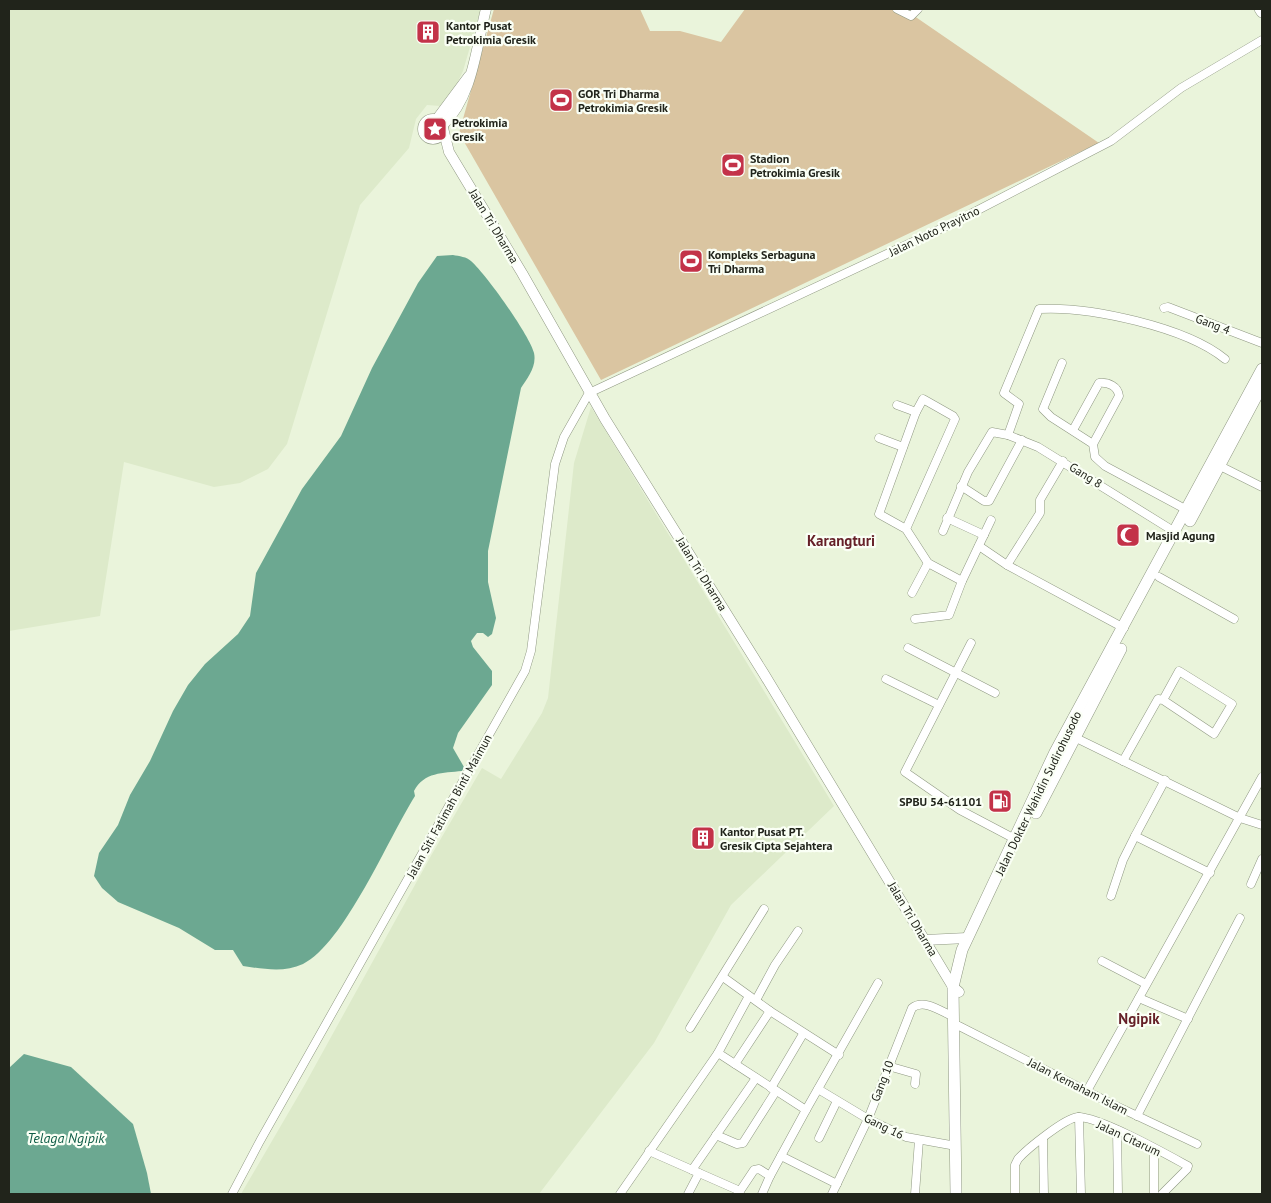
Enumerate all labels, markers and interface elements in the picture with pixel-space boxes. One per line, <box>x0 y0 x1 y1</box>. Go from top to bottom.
place label: Kantor Pusat Petrokimia Gresik <box>446 18 536 47</box>
building icon: Kantor Pusat Petrokimia Gresik <box>415 19 441 45</box>
place label: GOR Tri Dharma Petrokimia Gresik <box>578 86 668 115</box>
sports icon: GOR Tri Dharma Petrokimia Gresik <box>548 87 574 113</box>
place label: Petrokimia Gresik <box>452 115 507 144</box>
place icon: Petrokimia Gresik <box>422 116 448 142</box>
place label: Stadion Petrokimia Gresik <box>750 151 840 180</box>
sports icon: Stadion Petrokimia Gresik <box>720 152 746 178</box>
street label: Jalan Tri Dharma <box>465 185 522 266</box>
street label: Jalan Noto Prayitno <box>885 203 982 260</box>
place label: Kompleks Serbaguna Tri Dharma <box>708 247 816 276</box>
sports icon: Kompleks Serbaguna Tri Dharma <box>678 248 704 274</box>
street label: Gang 4 <box>1193 311 1233 338</box>
street label: Gang 8 <box>1067 459 1105 491</box>
mosque icon: Masjid Agung <box>1115 522 1141 548</box>
place label: Masjid Agung <box>1146 528 1215 543</box>
district label: Karangturi <box>807 531 875 550</box>
street label: Jalan Tri Dharma <box>673 533 731 614</box>
street label: Jalan Dokter Wahidin Sudirohusodo <box>991 708 1084 878</box>
street label: Jalan Siti Fatimah Binti Maimun <box>403 731 495 882</box>
fuel station icon: SPBU 54-61101 <box>987 788 1013 814</box>
place label: SPBU 54-61101 <box>899 794 982 809</box>
place label: Kantor Pusat PT. Gresik Cipta Sejahtera <box>720 824 833 853</box>
building icon: Kantor Pusat PT. Gresik Cipta Sejahtera <box>690 825 716 851</box>
street label: Jalan Tri Dharma <box>884 878 941 959</box>
district label: Ngipik <box>1118 1009 1160 1028</box>
street label: Jalan Kemaham Islam <box>1025 1054 1131 1118</box>
street label: Gang 10 <box>867 1058 897 1104</box>
street label: Gang 16 <box>862 1110 906 1142</box>
street label: Jalan Citarum <box>1094 1116 1163 1159</box>
water label: Telaga Ngipik <box>27 1129 105 1147</box>

